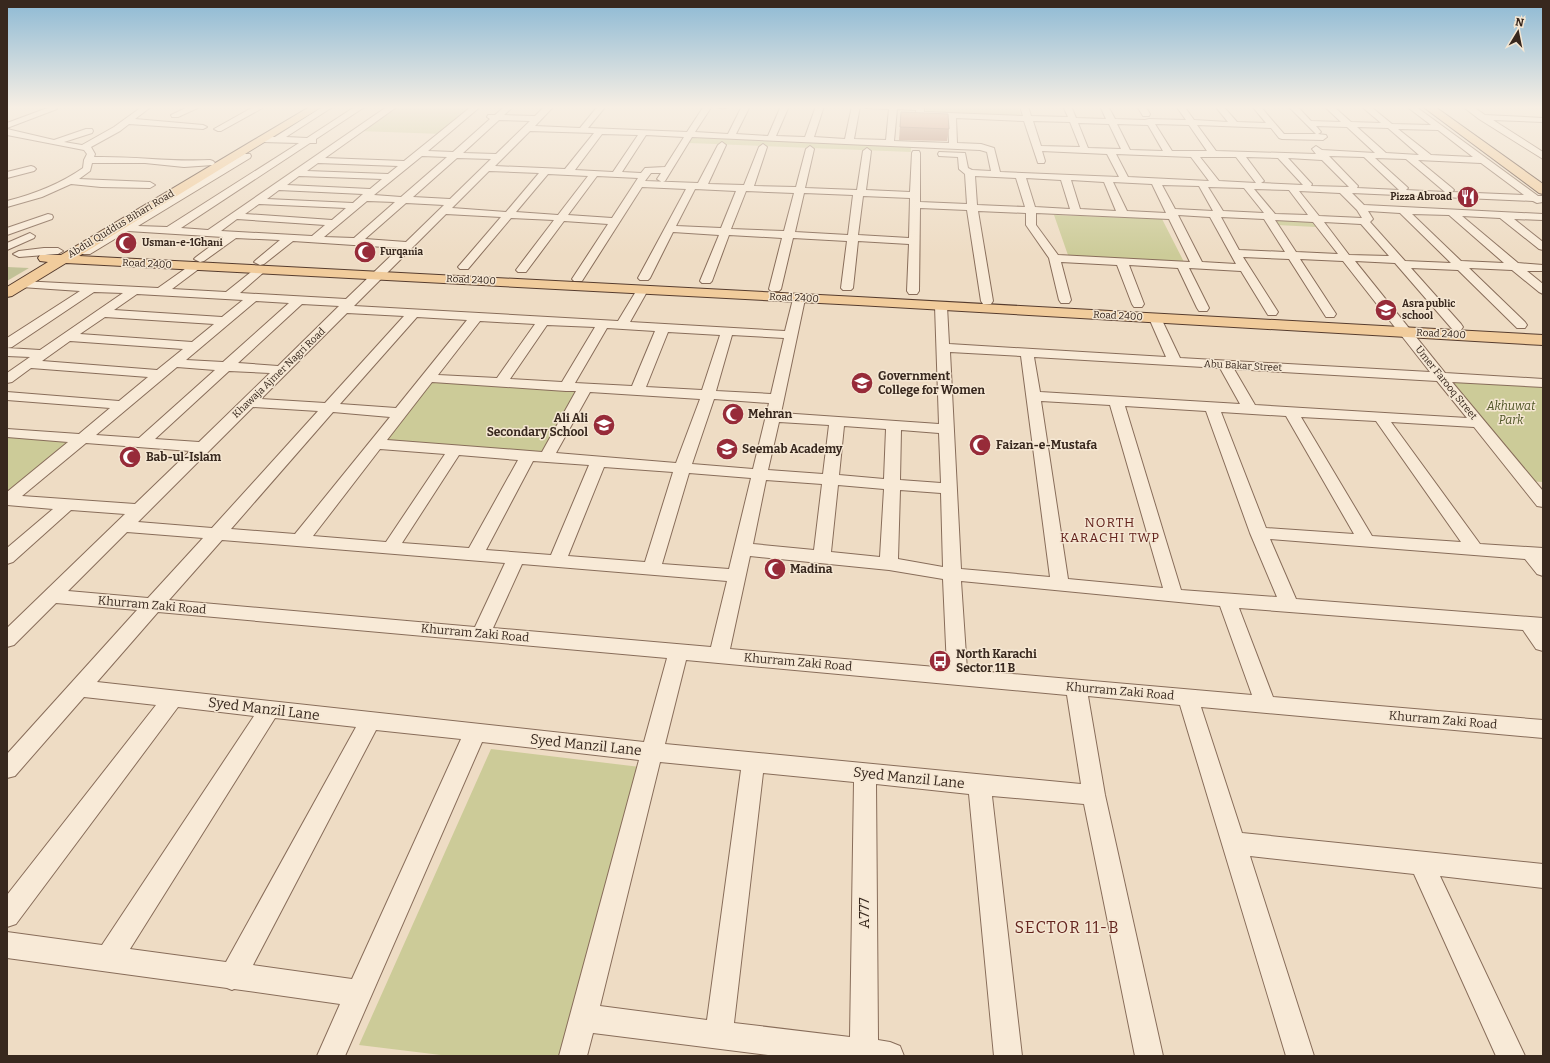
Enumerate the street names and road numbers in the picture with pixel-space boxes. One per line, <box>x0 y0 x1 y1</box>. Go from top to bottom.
street label: Abdul Quddus Bihari Road <box>66 187 176 261</box>
street label: Road 2400 <box>122 257 172 271</box>
street label: Road 2400 <box>446 273 496 287</box>
street label: Road 2400 <box>769 291 819 305</box>
street label: Road 2400 <box>1093 309 1143 323</box>
street label: Khawaja Ajmer Nagri Road <box>230 325 328 421</box>
street label: Road 2400 <box>1416 327 1466 341</box>
street label: Umer Farooq Street <box>1413 344 1480 423</box>
street label: Abu Bakar Street <box>1204 358 1283 374</box>
street label: Khurram Zaki Road <box>97 593 207 617</box>
street label: Khurram Zaki Road <box>420 621 530 645</box>
street label: Khurram Zaki Road <box>743 650 853 674</box>
street label: Khurram Zaki Road <box>1065 679 1175 703</box>
street label: Syed Manzil Lane <box>207 694 321 724</box>
street label: Khurram Zaki Road <box>1388 708 1498 732</box>
street label: Syed Manzil Lane <box>529 731 643 759</box>
street label: Syed Manzil Lane <box>852 764 966 792</box>
street label: A777 <box>856 897 873 929</box>

